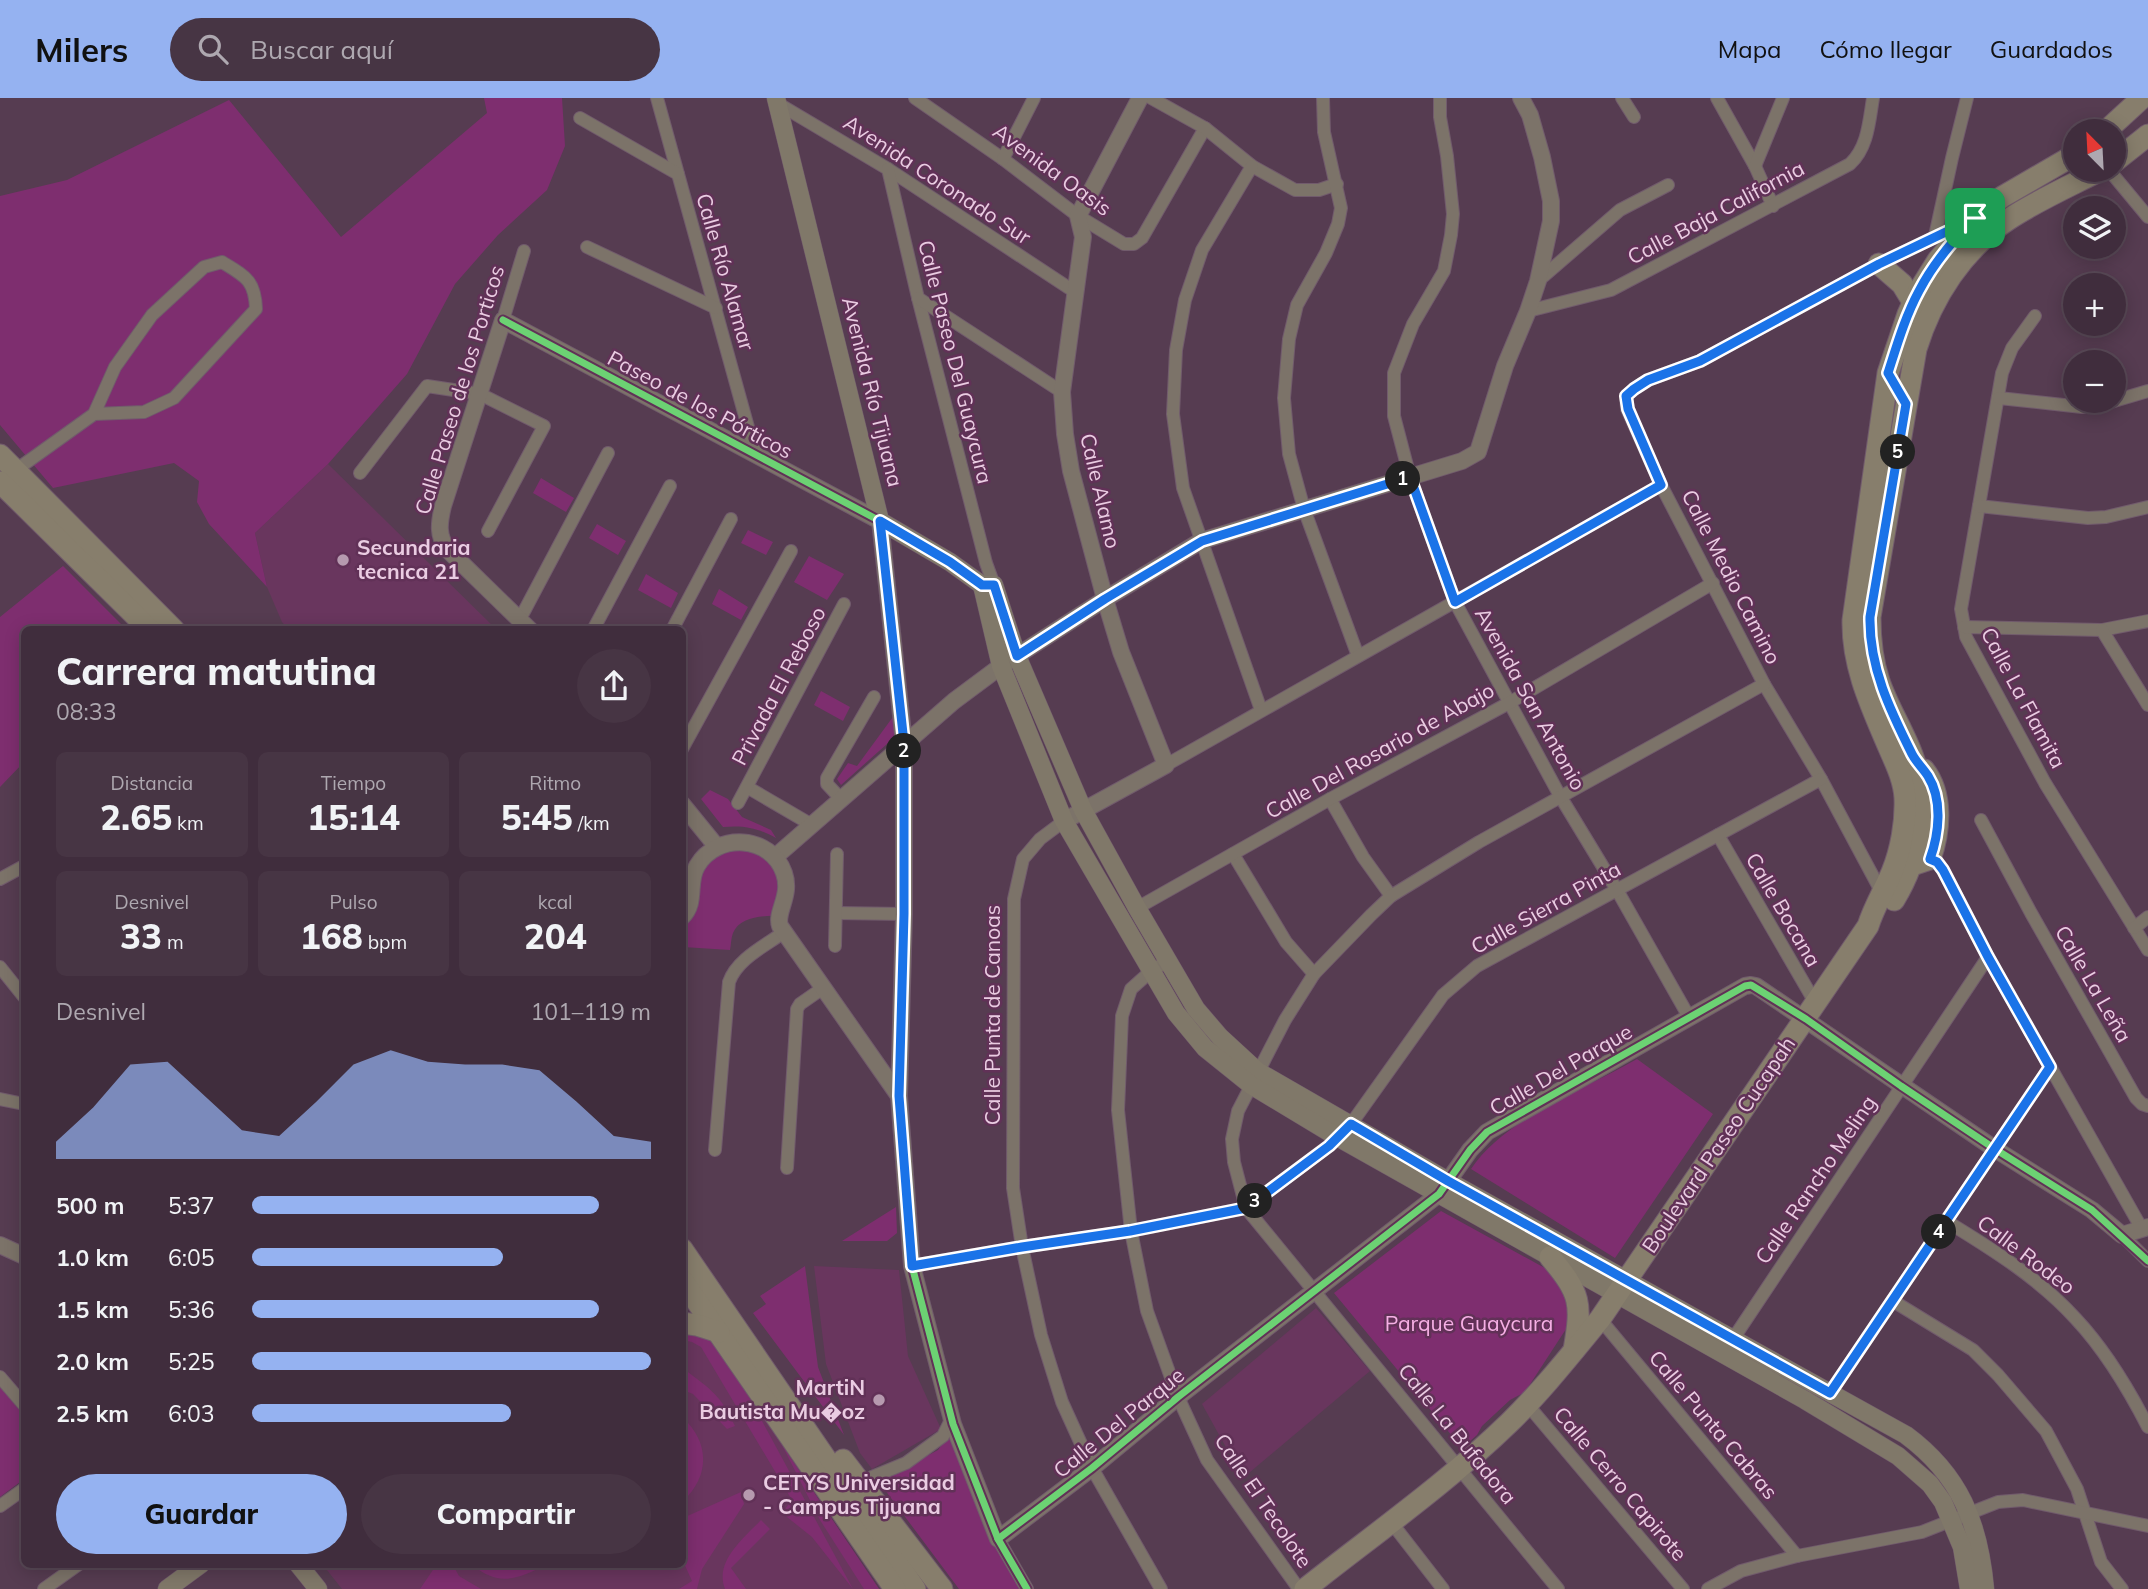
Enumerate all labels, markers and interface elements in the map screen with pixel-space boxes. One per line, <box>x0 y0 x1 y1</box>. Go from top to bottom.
search box <box>170 18 660 81</box>
text: Milers <box>35 29 128 70</box>
icon: search <box>194 30 232 68</box>
text: Buscar aquí <box>250 33 393 66</box>
text: Mapa <box>1718 34 1781 64</box>
text: Cómo llegar <box>1819 34 1952 64</box>
text: Guardados <box>1990 34 2113 64</box>
street label: Avenida Coronado Sur <box>839 109 1036 250</box>
street label: Avenida Oasis <box>988 118 1117 221</box>
north arrow <box>2063 119 2126 182</box>
map controls <box>2063 119 2126 413</box>
street label: Calle Baja California <box>1623 155 1808 270</box>
pin <box>1945 188 2005 248</box>
street label: Calle Río Alamar <box>691 190 761 354</box>
button: layers <box>2063 196 2126 259</box>
icon: arrive <box>1956 199 1994 237</box>
street label: Calle Paseo Del Guaycura <box>913 237 999 486</box>
street label: Calle Paseo de los Porticos <box>409 262 509 517</box>
button: + <box>2063 273 2126 336</box>
street label: Avenida Río Tijuana <box>837 294 909 489</box>
street label: Paseo de los Pórticos <box>604 344 797 464</box>
button: − <box>2063 350 2126 413</box>
street label: Calle Alamo <box>1075 431 1127 551</box>
pin: 5 <box>1881 434 1916 470</box>
text: 5 <box>1892 439 1903 463</box>
pin: 1 <box>1386 462 1420 496</box>
text: 1 <box>1397 466 1408 490</box>
street label: Calle Medio Camino <box>1677 485 1787 668</box>
place label: Secundaria tecnica 21 <box>357 534 471 584</box>
marker: Secundaria tecnica 21 <box>335 552 351 568</box>
street label: Privada El Reboso <box>725 602 831 769</box>
street label: Avenida San Antonio <box>1470 603 1592 794</box>
street label: Calle La Flamita <box>1976 623 2072 772</box>
text: Carrera matutina <box>56 647 377 695</box>
button: share <box>577 649 651 723</box>
street label: Calle Del Rosario de Abajo <box>1261 676 1498 824</box>
text: 08:33 <box>56 697 116 726</box>
pin: 2 <box>886 734 922 768</box>
text: 2 <box>898 738 909 762</box>
text: Distancia <box>111 771 193 795</box>
text: Tiempo <box>321 771 386 795</box>
text: Ritmo <box>529 771 581 795</box>
text: 2.65 <box>100 795 172 839</box>
text: 15:14 <box>307 795 400 839</box>
text: 5:45 <box>501 795 573 839</box>
text: km <box>172 811 204 835</box>
text: /km <box>573 811 610 835</box>
street label: Calle Bocana <box>1741 848 1827 971</box>
street label: Calle Sierra Pinta <box>1466 855 1625 959</box>
text: Desnivel <box>115 890 189 914</box>
text: Pulso <box>329 890 378 914</box>
text: kcal <box>538 890 573 914</box>
street label: Calle Punta de Canoas <box>979 905 1005 1125</box>
text: 33 <box>120 914 162 958</box>
text: 168 <box>300 914 363 958</box>
text: 204 <box>524 914 587 958</box>
street label: Calle La Leña <box>2050 920 2138 1047</box>
text: m <box>162 930 184 954</box>
text: bpm <box>363 930 407 954</box>
text: Desnivel <box>56 997 146 1026</box>
text: 101–119 m <box>530 997 651 1026</box>
street label: Calle Del Parque <box>1484 1018 1637 1121</box>
street label: Boulevard Paseo Cucapah <box>1636 1031 1800 1258</box>
street label: Calle Rancho Meling <box>1749 1090 1881 1269</box>
pin: 3 <box>1238 1184 1272 1218</box>
text: 3 <box>1249 1188 1260 1212</box>
text: 500 m <box>56 1191 124 1220</box>
text: 5:37 <box>168 1191 215 1220</box>
street label: Calle Rodeo <box>1973 1209 2081 1299</box>
pin: 4 <box>1922 1214 1956 1250</box>
text: 4 <box>1933 1219 1944 1243</box>
text: 1.0 km <box>56 1243 129 1272</box>
text: 6:05 <box>168 1243 215 1272</box>
text: 1.5 km <box>56 1295 129 1324</box>
text: 5:36 <box>168 1295 215 1324</box>
park label: Parque Guaycura <box>1385 1310 1553 1336</box>
street label: Calle Punta Cabras <box>1644 1345 1784 1504</box>
text: 2.0 km <box>56 1347 129 1376</box>
text: 5:25 <box>168 1347 215 1376</box>
street label: Calle La Bufadora <box>1393 1358 1523 1509</box>
street label: Calle Del Parque <box>1048 1362 1189 1483</box>
place label: MartiN Bautista Mu�oz <box>699 1374 865 1424</box>
marker: MartiN Bautista Mu�oz <box>871 1392 887 1408</box>
text: 2.5 km <box>56 1399 129 1428</box>
text: 6:03 <box>168 1399 215 1428</box>
street label: Calle Cerro Capirote <box>1549 1401 1693 1566</box>
street label: Calle El Tecolote <box>1209 1428 1318 1573</box>
place label: CETYS Universidad - Campus Tijuana <box>763 1469 955 1519</box>
button: Guardar <box>56 1474 347 1554</box>
button: Compartir <box>361 1474 651 1554</box>
marker: CETYS Universidad - Campus Tijuana <box>741 1487 757 1503</box>

